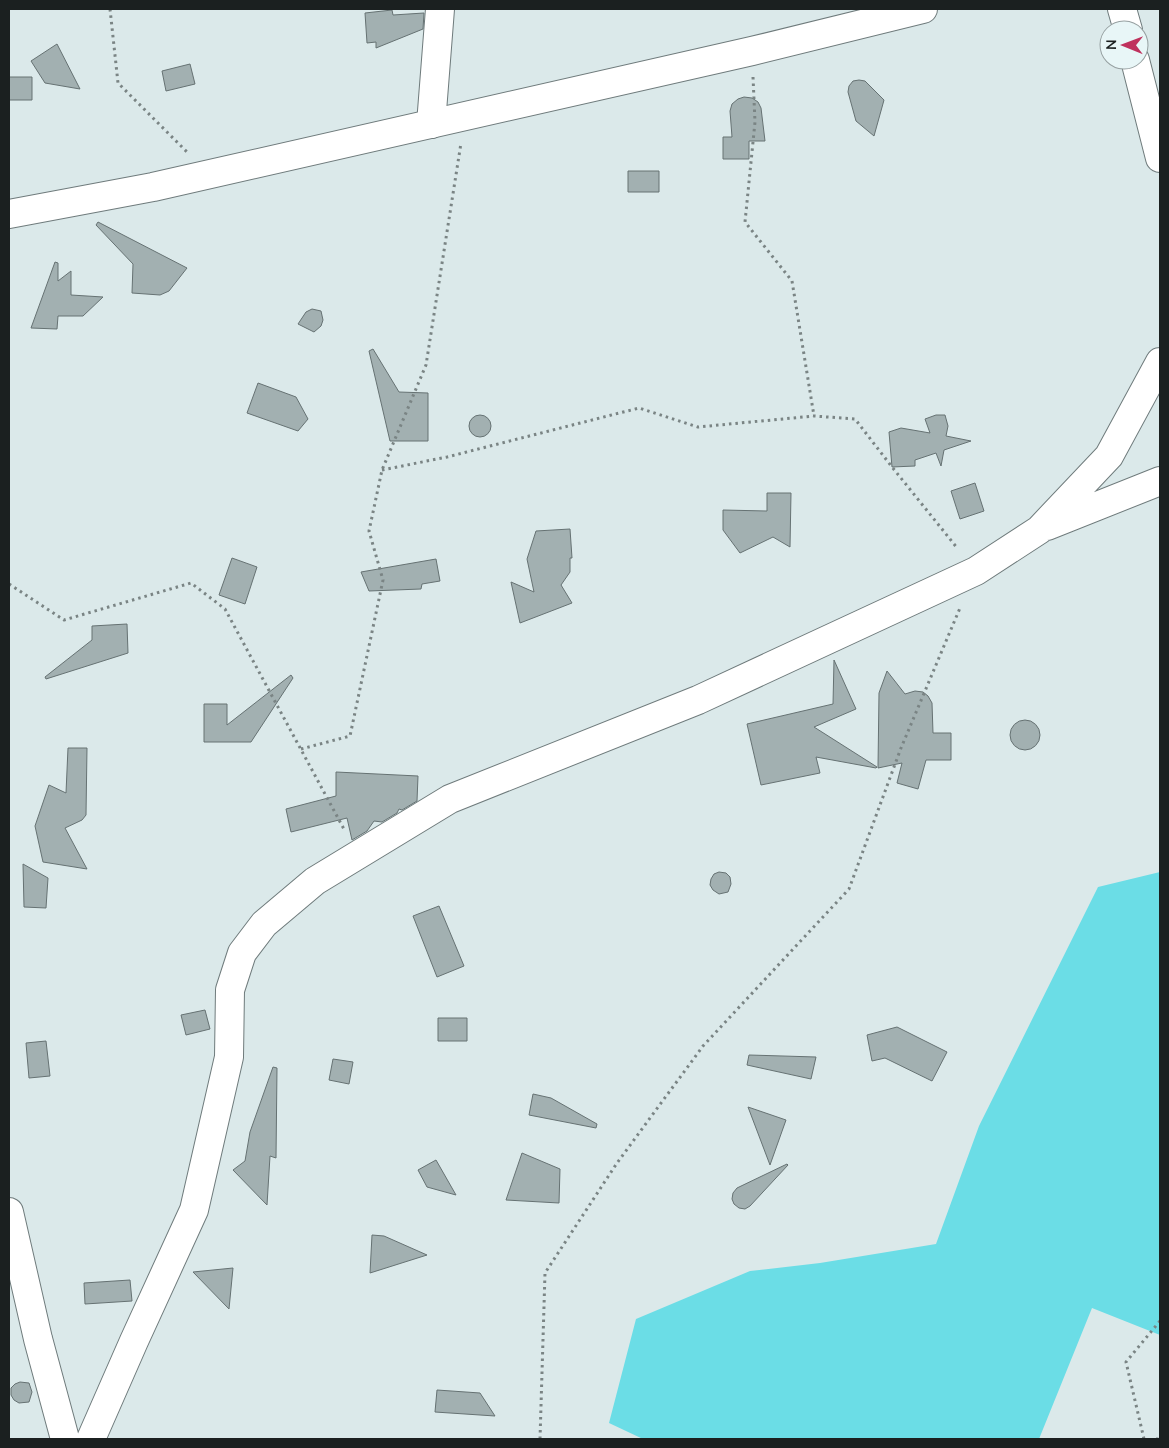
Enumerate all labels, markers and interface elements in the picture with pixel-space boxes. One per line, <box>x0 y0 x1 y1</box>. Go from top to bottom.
north arrow <box>1099 20 1149 70</box>
text: N <box>1102 39 1121 50</box>

